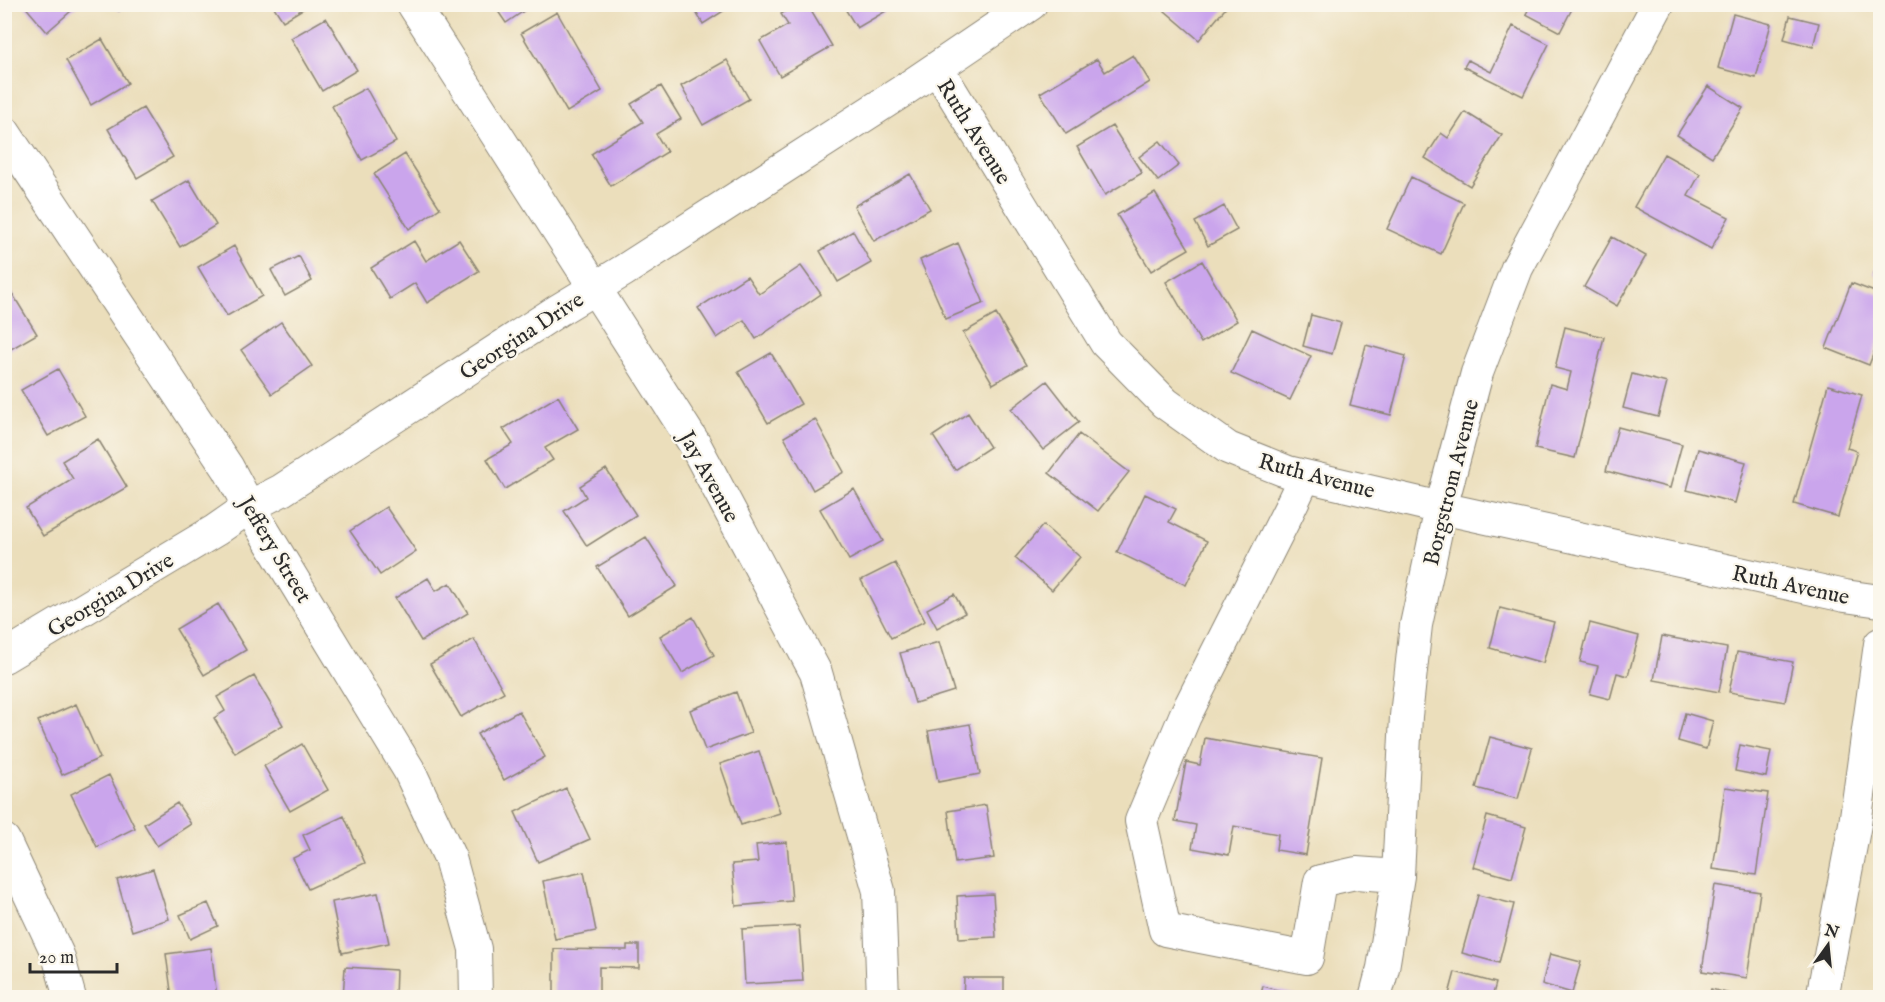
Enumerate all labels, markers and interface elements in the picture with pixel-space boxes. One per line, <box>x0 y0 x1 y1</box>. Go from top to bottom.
street label: Ruth Avenue <box>930 74 1017 190</box>
street label: Georgina Drive <box>455 286 589 387</box>
street label: Borgstrom Avenue <box>1418 396 1486 569</box>
street label: Jay Avenue <box>670 424 745 528</box>
street label: Ruth Avenue <box>1255 448 1378 506</box>
street label: Jeffery Street <box>230 489 317 609</box>
street label: Georgina Drive <box>43 547 179 644</box>
street label: Ruth Avenue <box>1729 560 1852 612</box>
north arrow <box>1798 915 1858 975</box>
text: N <box>1821 921 1841 944</box>
scale bar <box>30 936 117 974</box>
text: 20 m <box>39 947 74 970</box>

